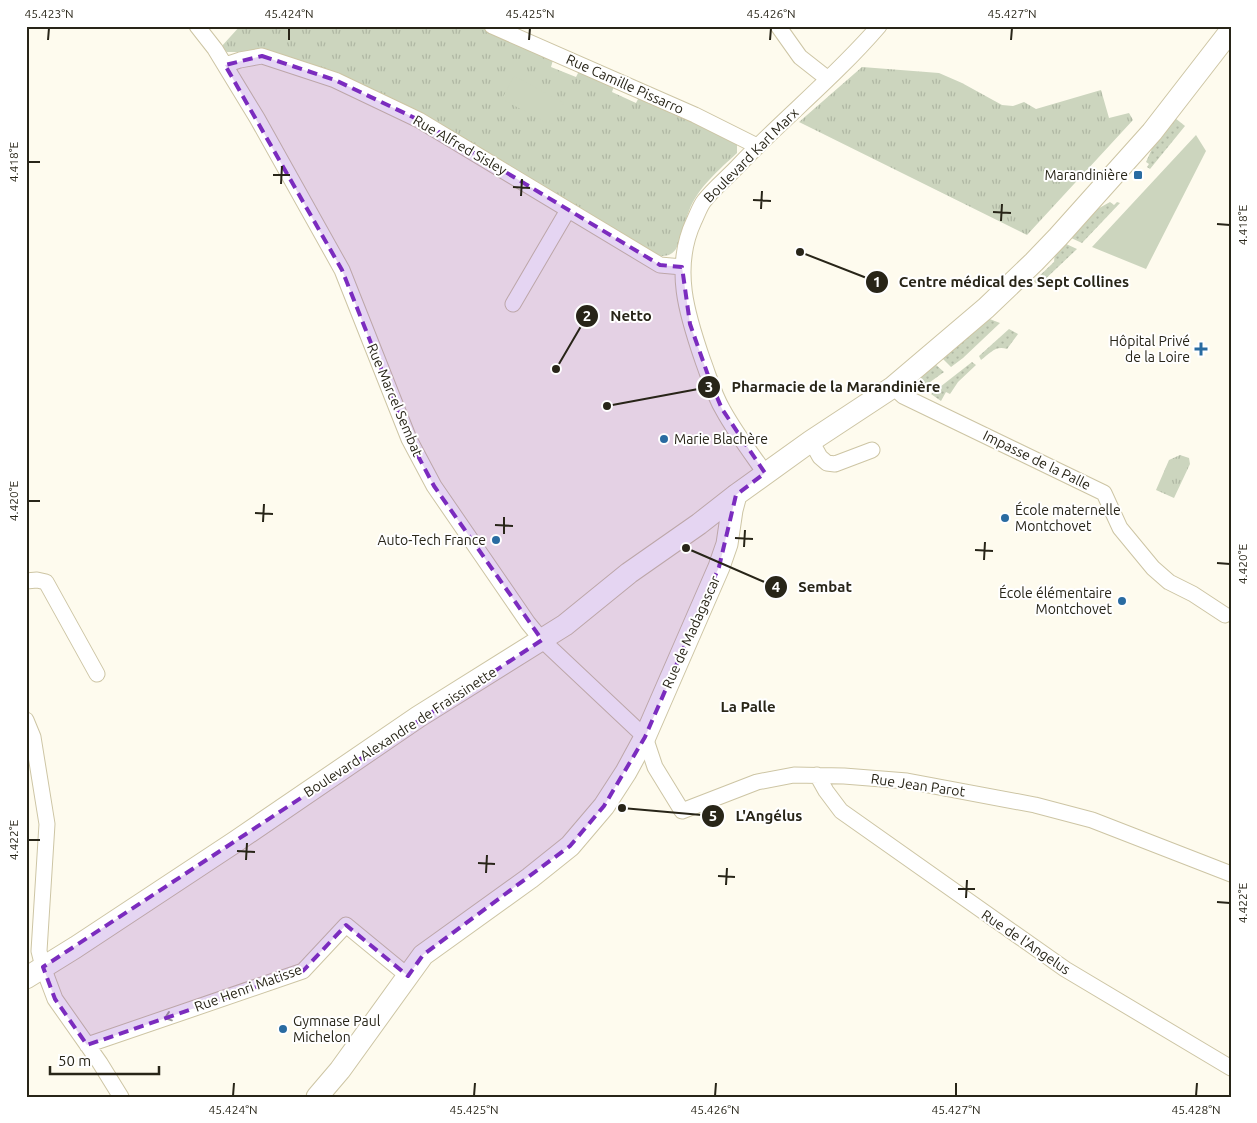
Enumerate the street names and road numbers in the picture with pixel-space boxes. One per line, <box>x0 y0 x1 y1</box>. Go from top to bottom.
street label: Rue Camille Pissarro <box>564 51 686 117</box>
street label: Boulevard Karl Marx <box>700 104 802 206</box>
street label: Rue Alfred Sisley <box>410 112 510 178</box>
street label: Rue Marcel Sembat <box>364 341 426 459</box>
street label: Impasse de la Palle <box>981 427 1093 493</box>
street label: Rue de Madagascar <box>659 572 723 691</box>
street label: Boulevard Alexandre de Fraissinette <box>301 664 499 800</box>
street label: Rue Jean Parot <box>870 770 967 800</box>
street label: Rue de l'Angelus <box>979 906 1073 978</box>
street label: Rue Henri Matisse <box>192 961 304 1015</box>

